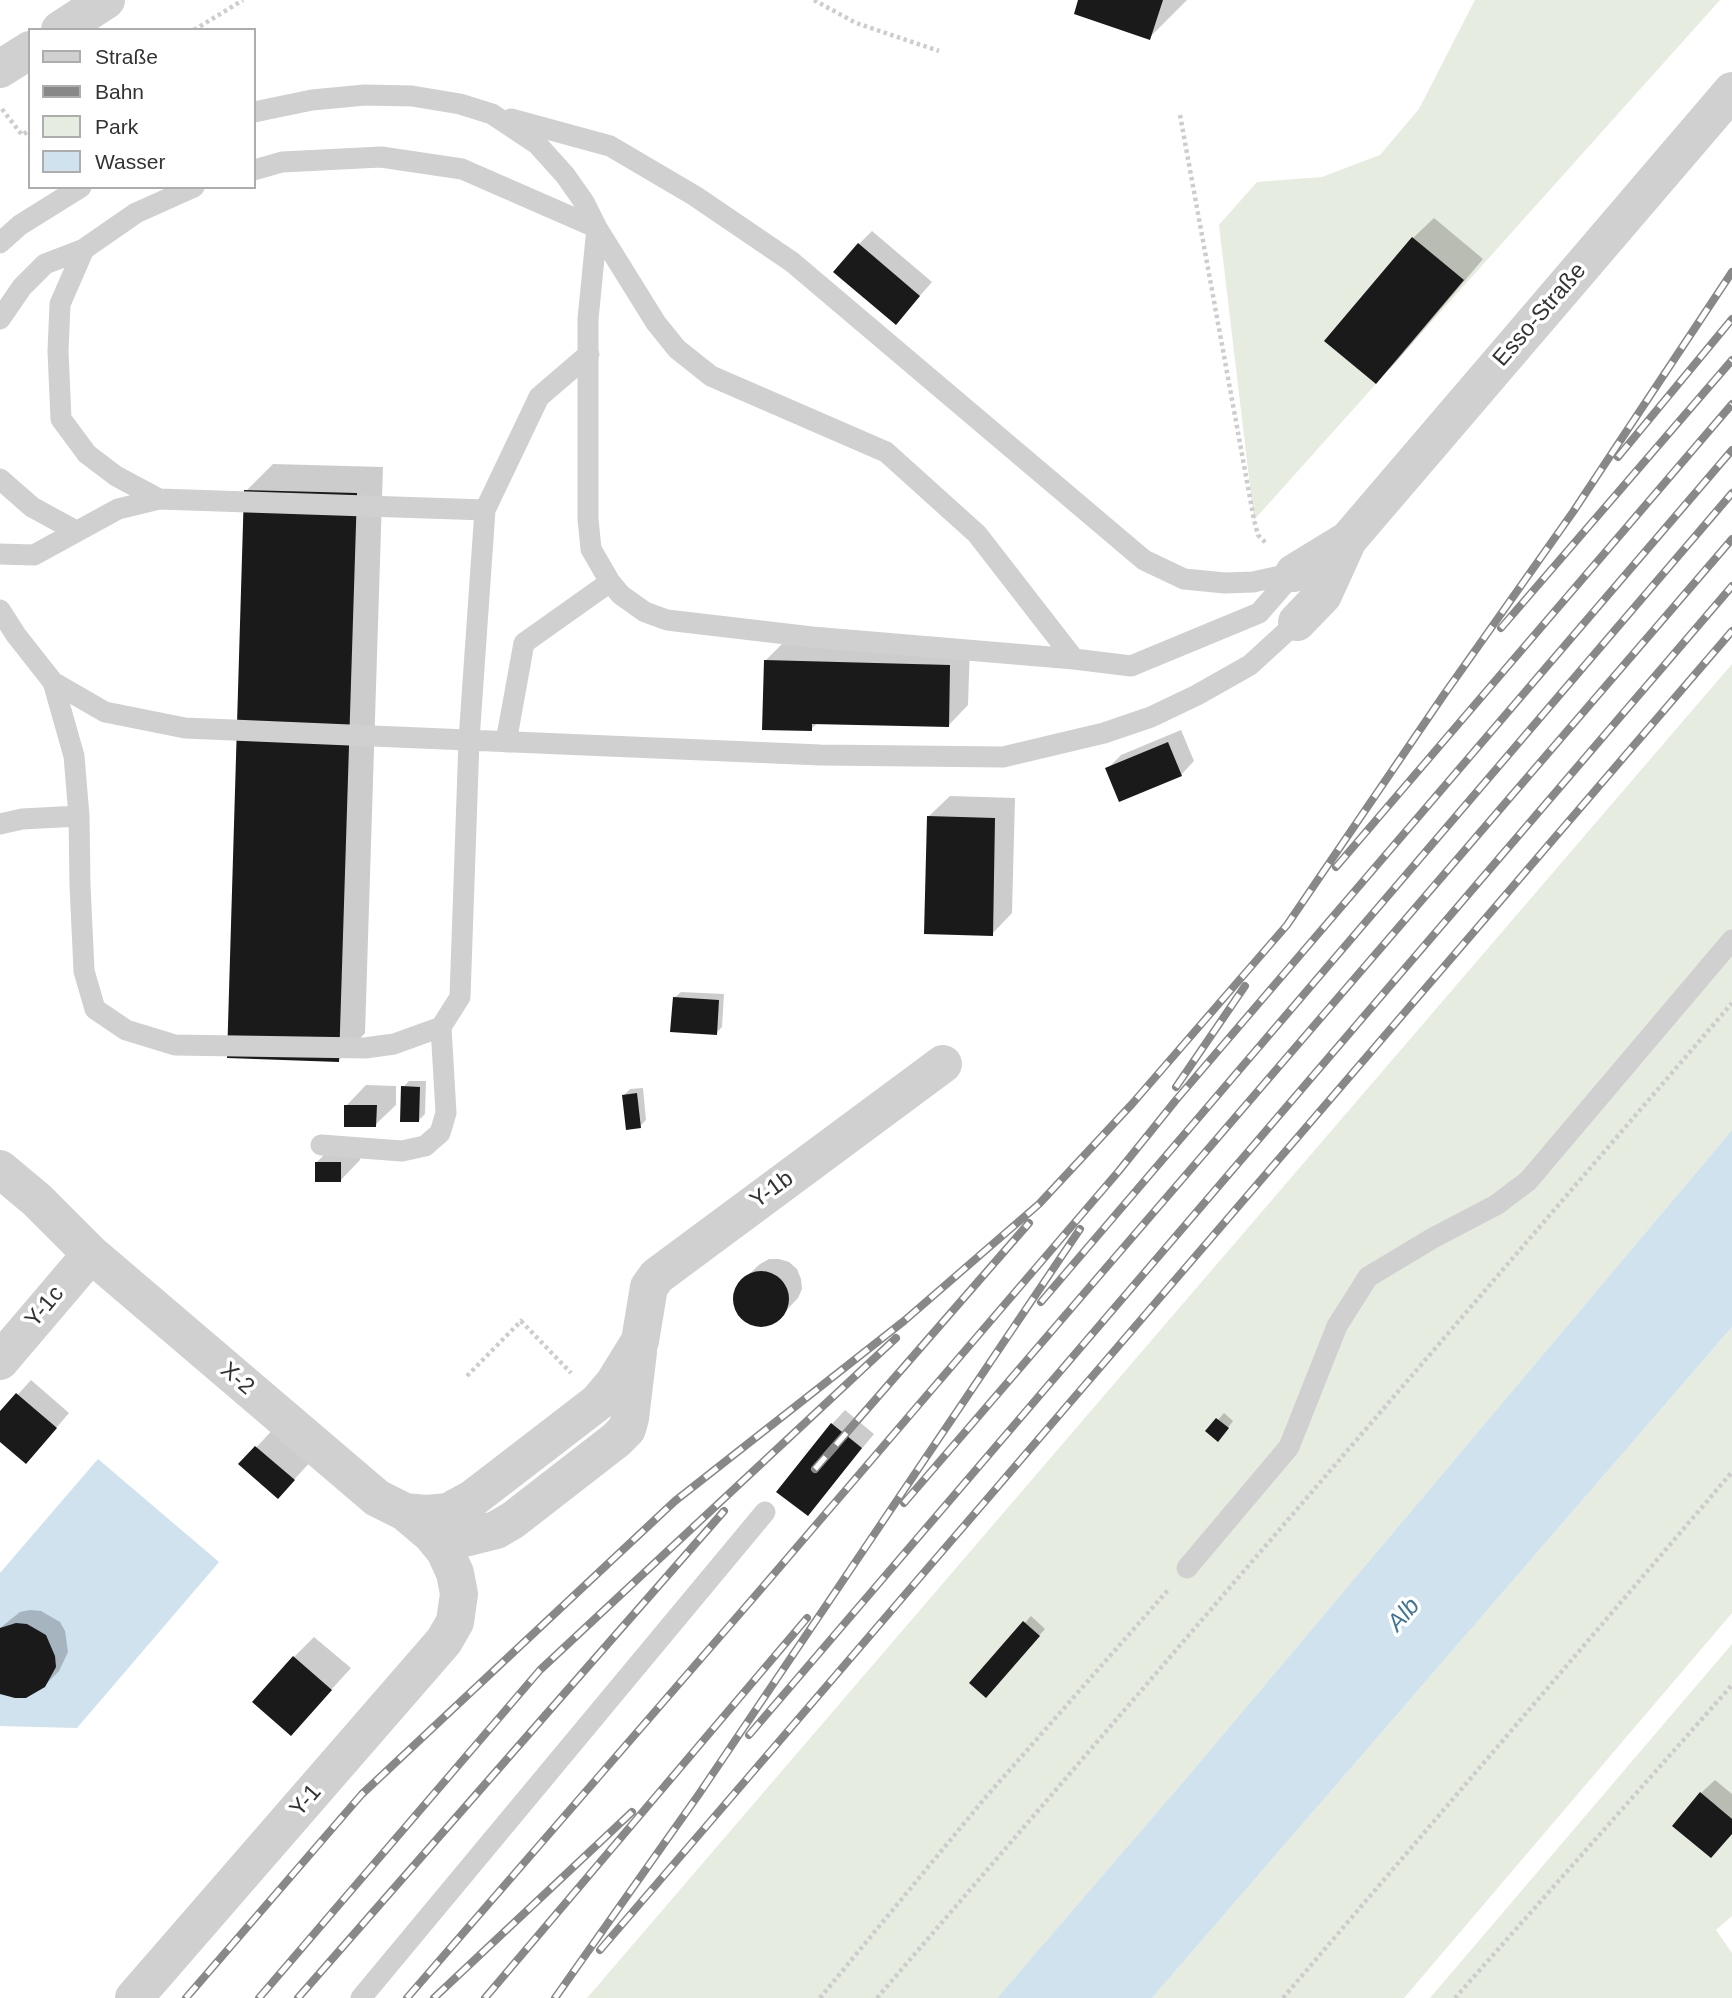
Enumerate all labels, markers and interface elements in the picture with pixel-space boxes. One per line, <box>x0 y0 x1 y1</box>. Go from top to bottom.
legend <box>28 28 256 189</box>
text: Straße <box>95 45 158 68</box>
text: Bahn <box>95 80 144 103</box>
text: Park <box>95 115 138 138</box>
text: Wasser <box>95 150 165 173</box>
street label: Esso-Straße <box>1488 258 1592 372</box>
street label: Y-1b <box>745 1165 799 1215</box>
street label: Y-1c <box>20 1281 70 1333</box>
street label: X-2 <box>214 1357 260 1401</box>
water label: Alb <box>1382 1592 1426 1638</box>
street label: Y-1 <box>285 1779 327 1823</box>

